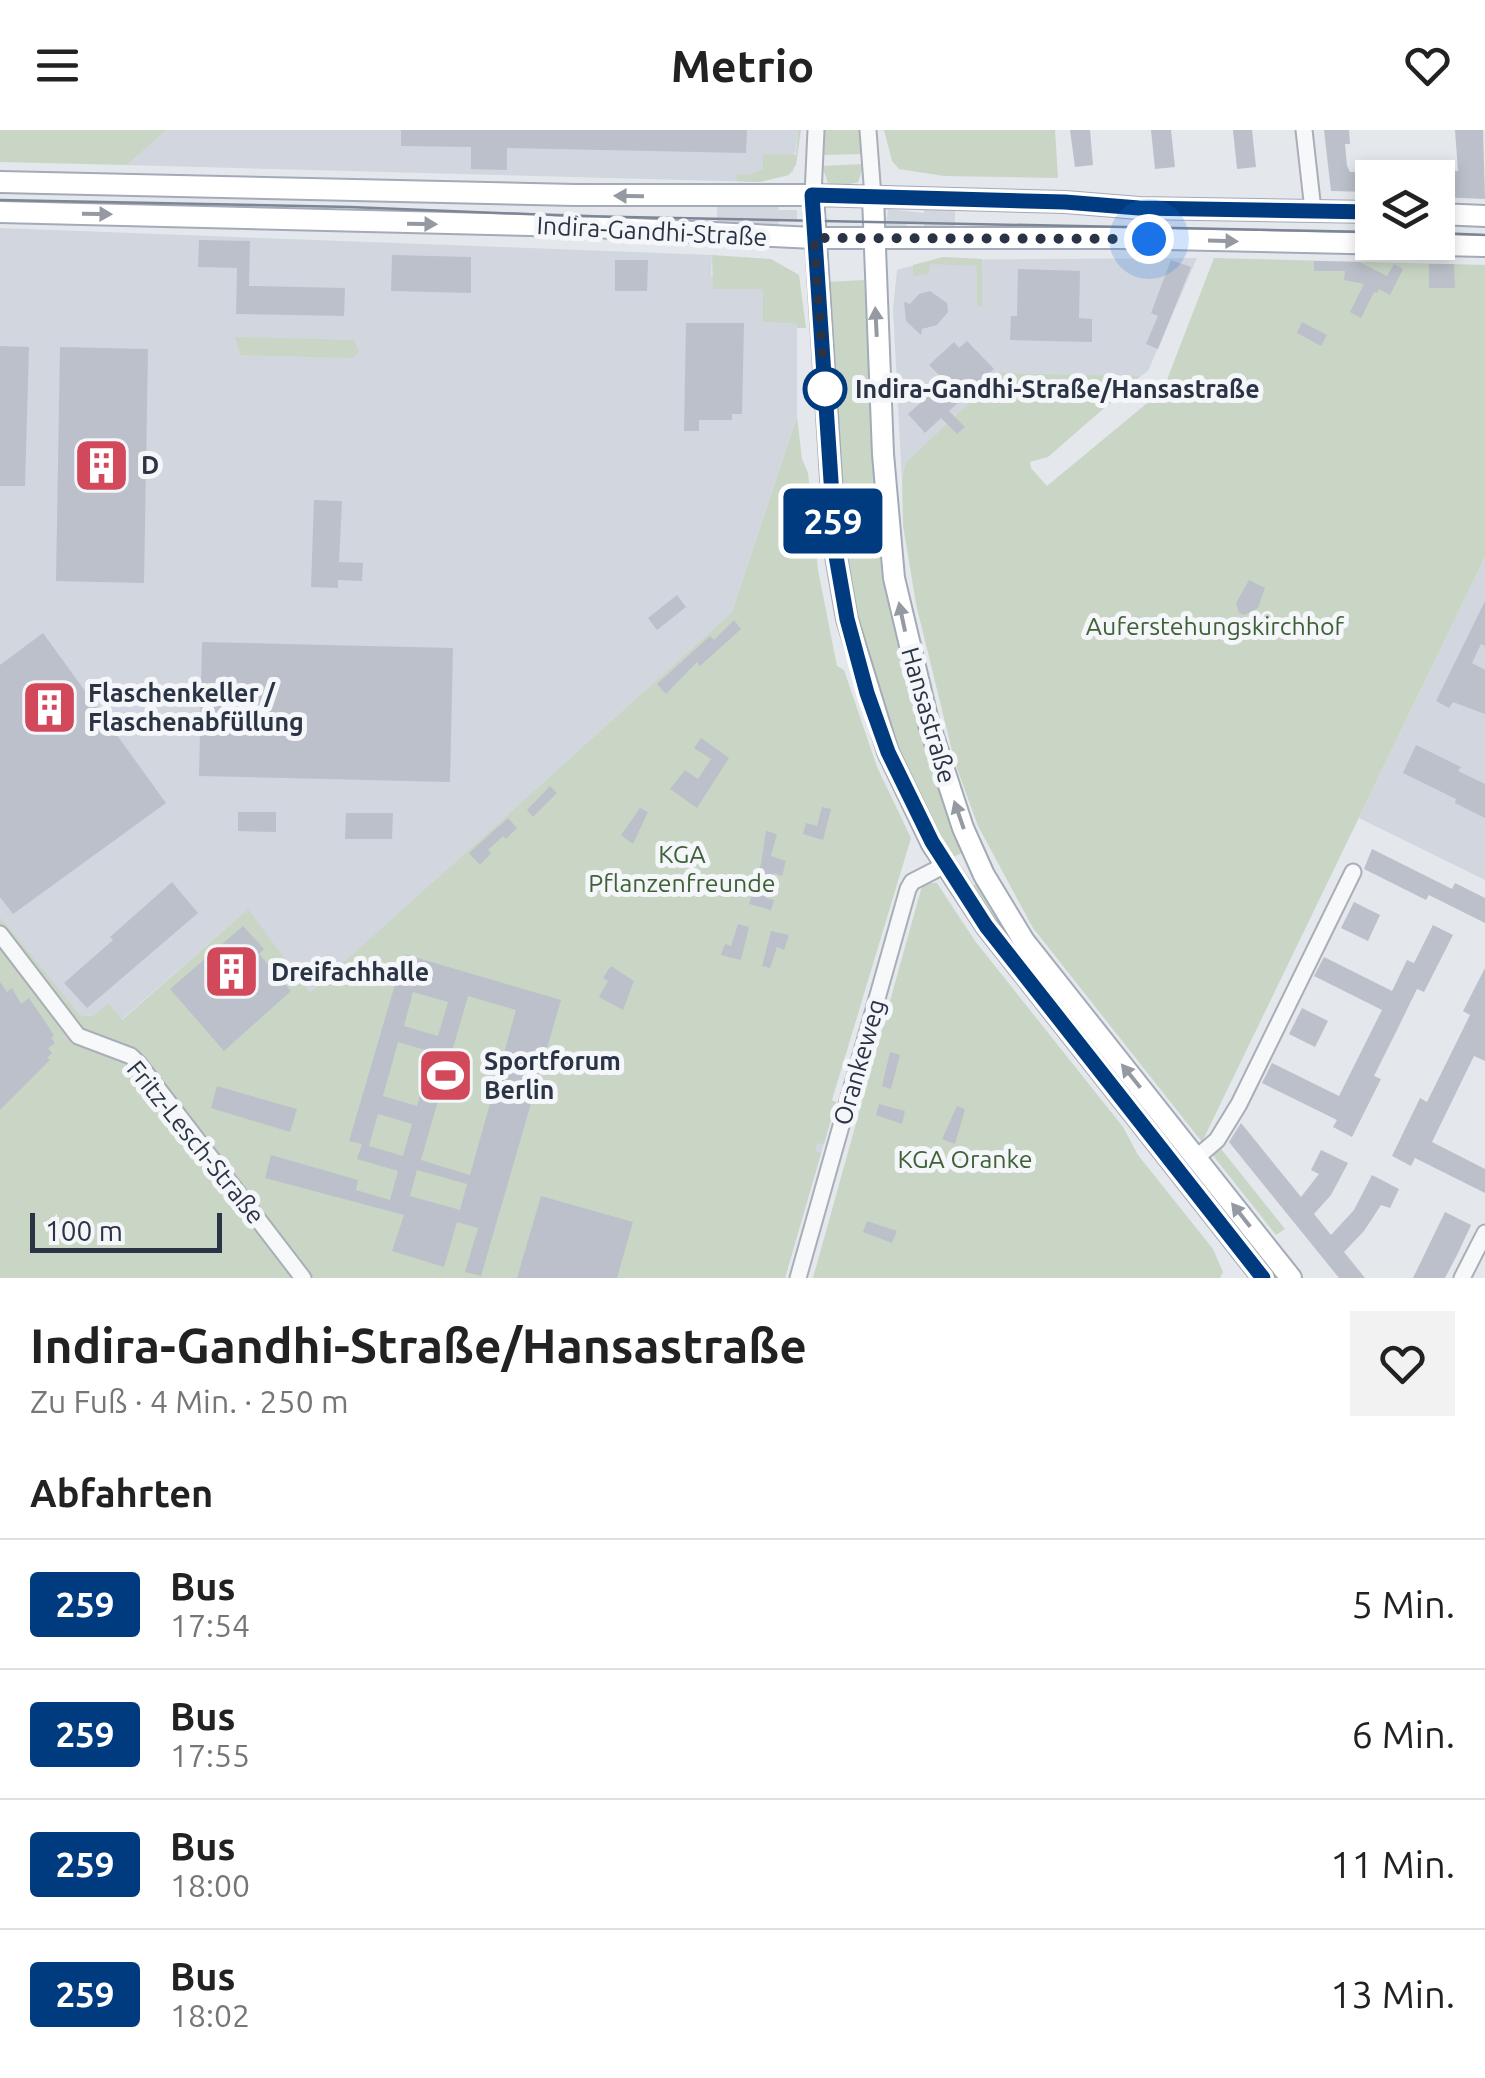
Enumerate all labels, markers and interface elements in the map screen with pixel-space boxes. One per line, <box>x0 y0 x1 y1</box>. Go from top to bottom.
icon: menu <box>30 38 85 93</box>
icon: heart <box>1400 38 1455 93</box>
text: Metrio <box>671 40 814 91</box>
map controls <box>1355 160 1455 260</box>
button: layers <box>1355 160 1455 260</box>
one-way arrow <box>612 188 644 204</box>
one-way arrow <box>82 207 114 223</box>
street label: Indira-Gandhi-Straße <box>536 211 768 251</box>
your location <box>1124 214 1174 264</box>
one-way arrow <box>407 216 439 232</box>
one-way arrow <box>1208 233 1240 249</box>
one-way arrow <box>868 305 884 337</box>
marker: Indira-Gandhi-Straße/Hansastraße <box>804 368 846 410</box>
place label: Indira-Gandhi-Straße/Hansastraße <box>855 375 1260 403</box>
building icon: D <box>72 435 132 495</box>
place label: D <box>141 451 159 479</box>
line badge: 259 <box>776 488 890 554</box>
text: 259 <box>803 501 863 541</box>
one-way arrow <box>893 601 909 632</box>
park label: Auferstehungskirchhof <box>1086 612 1345 640</box>
street label: Hansastraße <box>896 644 962 786</box>
building icon: Flaschenkeller / Flaschenabfüllung <box>19 677 79 737</box>
place label: Flaschenkeller / Flaschenabfüllung <box>88 679 304 736</box>
one-way arrow <box>950 799 965 829</box>
park label: KGA Pflanzenfreunde <box>588 840 776 897</box>
building icon: Dreifachhalle <box>202 942 262 1002</box>
place label: Dreifachhalle <box>271 958 429 986</box>
street label: Orankeweg <box>828 996 890 1128</box>
sports icon: Sportforum Berlin <box>415 1045 475 1105</box>
place label: Sportforum Berlin <box>484 1047 621 1104</box>
street label: Fritz-Lesch-Straße <box>122 1055 270 1229</box>
one-way arrow <box>1121 1063 1142 1088</box>
park label: KGA Oranke <box>897 1145 1033 1173</box>
one-way arrow <box>1231 1202 1252 1228</box>
scale bar <box>30 1208 222 1252</box>
text: 100 m <box>45 1215 123 1246</box>
button: heart <box>1350 1311 1455 1416</box>
text: Indira-Gandhi-Straße/Hansastraße <box>30 1318 807 1372</box>
text: Zu Fuß · 4 Min. · 250 m <box>30 1383 349 1419</box>
text: Abfahrten <box>30 1472 213 1514</box>
text: Bus <box>170 1565 235 1607</box>
text: 5 Min. <box>1352 1583 1455 1625</box>
text: 259 <box>55 1584 115 1624</box>
text: 17:54 <box>170 1607 250 1643</box>
text: Bus <box>170 1695 235 1737</box>
text: 6 Min. <box>1352 1713 1455 1755</box>
text: 259 <box>55 1714 115 1754</box>
text: 17:55 <box>170 1737 250 1773</box>
text: Bus <box>170 1825 235 1867</box>
text: 11 Min. <box>1330 1843 1455 1885</box>
text: 259 <box>55 1844 115 1884</box>
text: 18:00 <box>170 1867 250 1903</box>
text: Bus <box>170 1955 235 1997</box>
text: 13 Min. <box>1330 1973 1455 2015</box>
text: 259 <box>55 1974 115 2014</box>
text: 18:02 <box>170 1997 250 2033</box>

